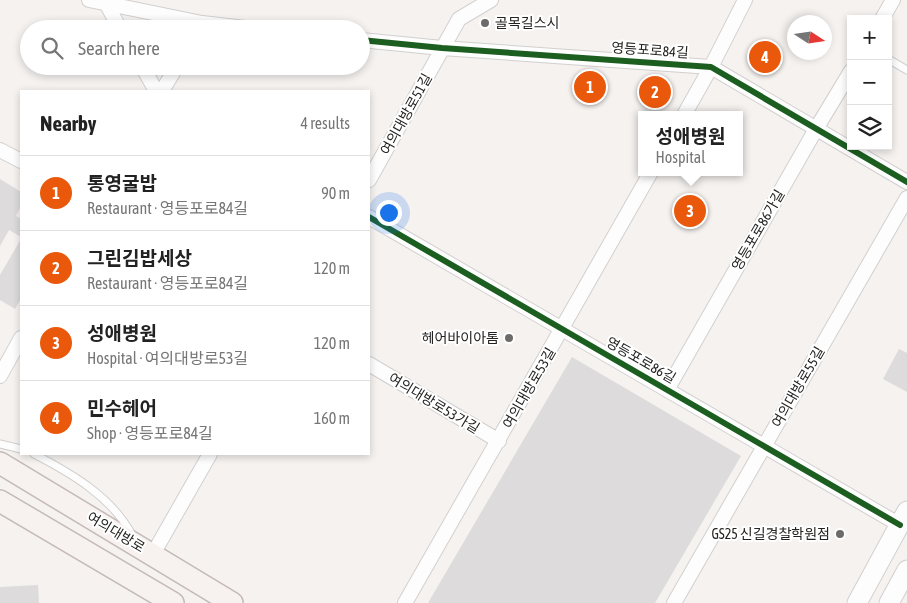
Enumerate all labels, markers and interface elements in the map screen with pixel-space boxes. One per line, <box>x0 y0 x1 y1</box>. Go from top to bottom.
place label: 골목길스시 <box>495 15 559 31</box>
north arrow <box>787 15 832 60</box>
map controls <box>847 15 892 150</box>
button: + <box>847 15 892 60</box>
marker: 골목길스시 <box>479 17 491 29</box>
search box <box>20 20 370 75</box>
icon: search <box>38 34 66 62</box>
text: Search here <box>78 37 160 59</box>
pin: 4 <box>749 38 781 76</box>
street label: 영등포로84길 <box>611 39 689 61</box>
button: − <box>847 60 892 105</box>
pin: 1 <box>574 68 606 106</box>
street label: 여의대방로51길 <box>377 71 435 157</box>
pin: 2 <box>639 73 671 111</box>
button: layers <box>847 105 892 150</box>
text: Nearby <box>40 111 96 135</box>
popup <box>638 111 743 176</box>
text: 4 results <box>300 114 350 132</box>
text: 성애병원 <box>656 125 725 147</box>
text: Hospital <box>656 148 706 166</box>
text: 통영굴밥 <box>87 172 157 194</box>
text: 1 <box>52 184 60 202</box>
text: 90 m <box>321 184 350 202</box>
street label: 영등포로86가길 <box>728 187 788 273</box>
pin: 3 <box>674 192 706 230</box>
text: Restaurant · 영등포로84길 <box>87 199 248 217</box>
your location <box>376 200 402 226</box>
text: 그린김밥세상 <box>87 247 192 269</box>
text: 2 <box>52 259 60 277</box>
text: 120 m <box>314 259 350 277</box>
text: Restaurant · 영등포로84길 <box>87 274 248 292</box>
text: 성애병원 <box>87 322 157 344</box>
place label: 헤어바이아톰 <box>422 330 499 346</box>
marker: 헤어바이아톰 <box>503 332 515 344</box>
text: 3 <box>52 334 60 352</box>
text: 120 m <box>314 334 350 352</box>
street label: 영등포로86길 <box>603 334 679 386</box>
street label: 여의대방로55길 <box>768 344 828 430</box>
street label: 여의대방로53길 <box>499 345 559 431</box>
text: Hospital · 여의대방로53길 <box>87 349 248 367</box>
street label: 여의대방로53가길 <box>386 370 482 436</box>
text: 민수헤어 <box>87 397 157 419</box>
text: 4 <box>52 409 60 427</box>
text: 160 m <box>314 409 350 427</box>
text: Shop · 영등포로84길 <box>87 424 213 442</box>
street label: 여의대방로 <box>84 509 148 556</box>
place label: GS25 신길경찰학원점 <box>711 526 830 542</box>
marker: GS25 신길경찰학원점 <box>834 528 846 540</box>

